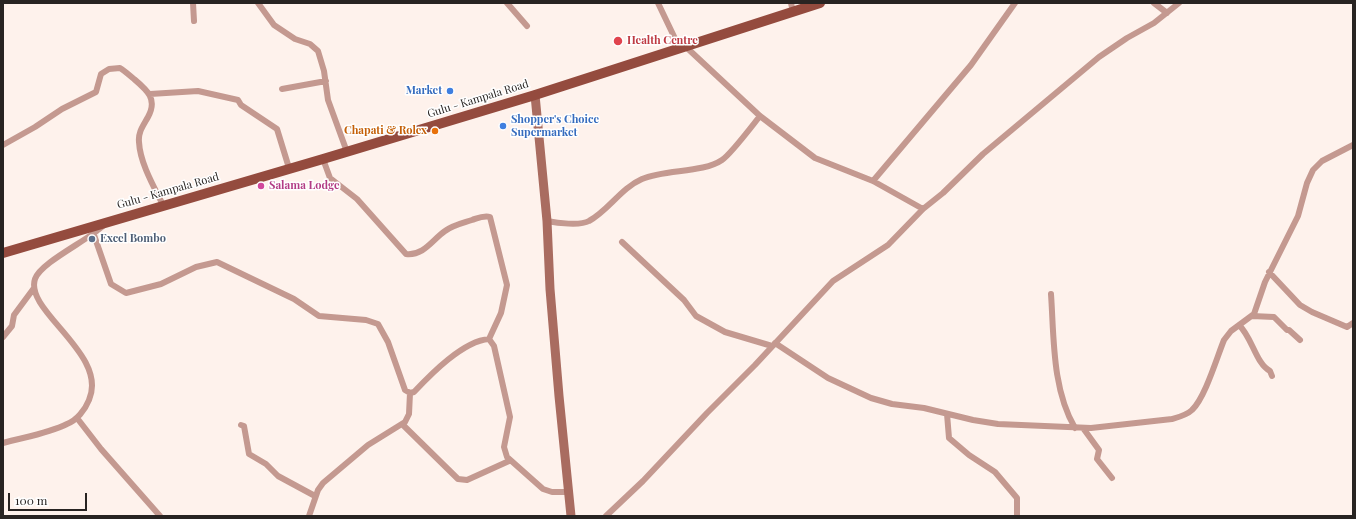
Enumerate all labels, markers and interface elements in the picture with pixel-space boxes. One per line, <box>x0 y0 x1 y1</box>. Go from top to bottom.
place label: Health Centre <box>627 34 698 48</box>
marker: Health Centre <box>612 35 624 47</box>
street label: Gulu - Kampala Road <box>426 77 530 121</box>
place label: Market <box>406 84 442 98</box>
marker: Market <box>445 86 455 96</box>
place label: Shopper's Choice Supermarket <box>511 113 599 139</box>
marker: Shopper's Choice Supermarket <box>498 121 508 131</box>
place label: Chapati & Rolex <box>344 124 427 138</box>
marker: Chapati & Rolex <box>430 126 440 136</box>
street label: Gulu - Kampala Road <box>116 170 220 212</box>
place label: Salama Lodge <box>269 179 339 193</box>
marker: Salama Lodge <box>256 181 266 191</box>
place label: Excel Bombo <box>100 232 166 246</box>
marker: Excel Bombo <box>87 234 97 244</box>
scale bar <box>10 485 89 511</box>
text: 100 m <box>15 492 47 508</box>

